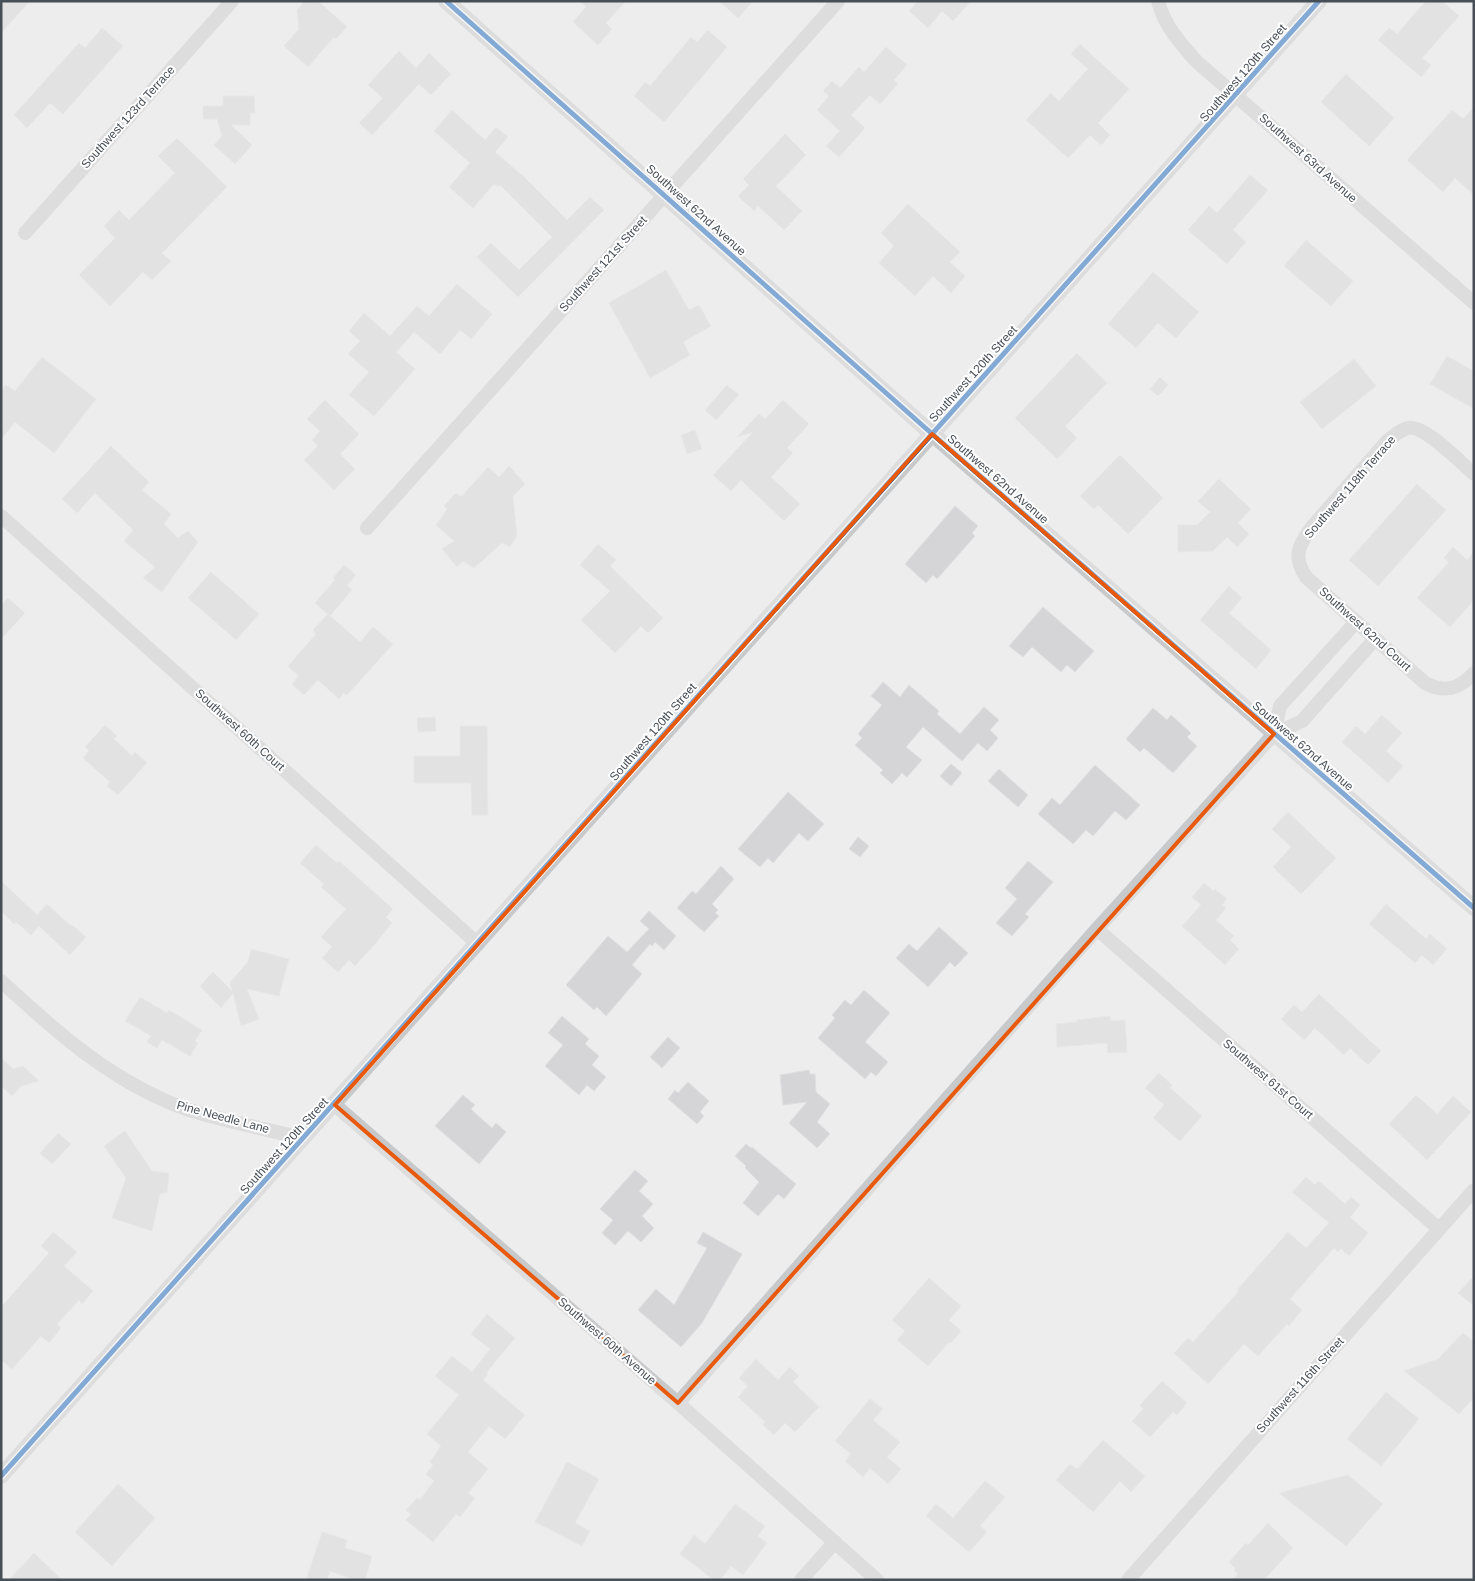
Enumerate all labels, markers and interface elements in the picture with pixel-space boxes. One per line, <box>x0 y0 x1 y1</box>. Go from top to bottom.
street label: Southwest 120th Street <box>1197 21 1290 125</box>
street label: Southwest 123rd Terrace <box>78 63 178 171</box>
street label: Southwest 63rd Avenue <box>1256 110 1360 206</box>
street label: Southwest 62nd Avenue <box>643 162 749 259</box>
street label: Southwest 121st Street <box>556 213 650 315</box>
street label: Southwest 120th Street <box>926 322 1020 425</box>
street label: Southwest 62nd Avenue <box>945 431 1052 527</box>
street label: Southwest 118th Terrace <box>1302 432 1399 541</box>
street label: Southwest 62nd Court <box>1316 584 1414 674</box>
street label: Southwest 120th Street <box>607 680 700 784</box>
street label: Southwest 60th Court <box>192 686 288 774</box>
street label: Southwest 62nd Avenue <box>1250 698 1357 794</box>
street label: Southwest 61st Court <box>1220 1036 1316 1122</box>
street label: Southwest 120th Street <box>237 1094 331 1197</box>
street label: Pine Needle Lane <box>175 1098 271 1136</box>
street label: Southwest 60th Avenue <box>555 1294 659 1388</box>
street label: Southwest 116th Street <box>1253 1334 1347 1436</box>

